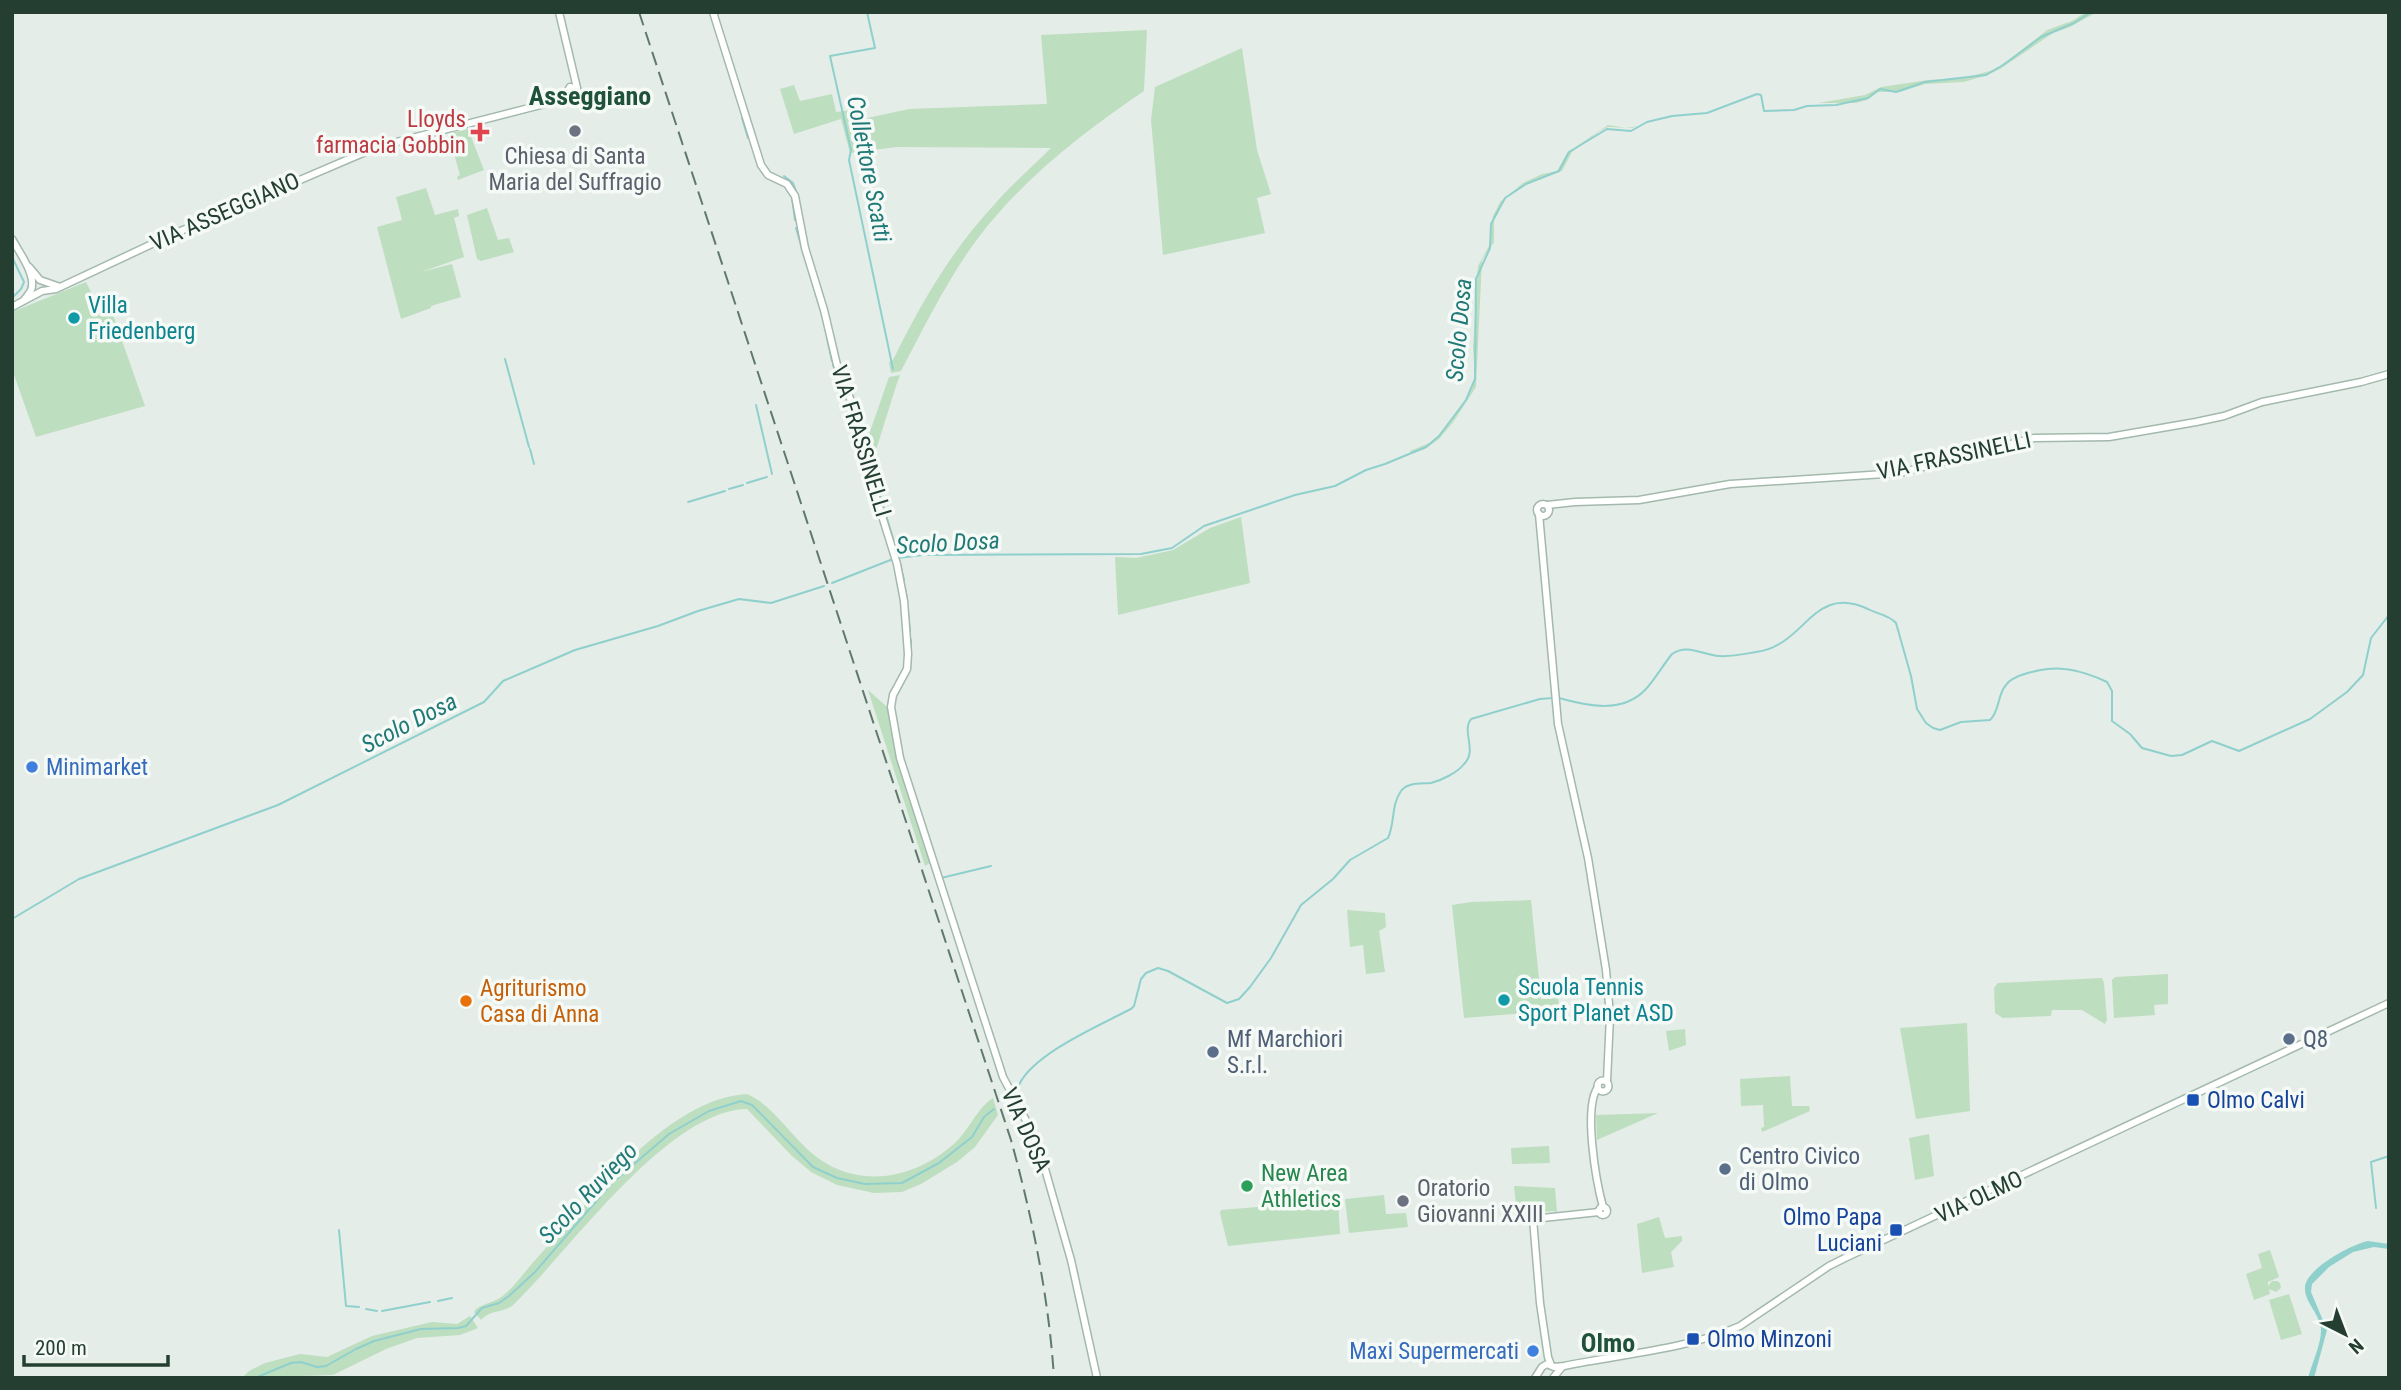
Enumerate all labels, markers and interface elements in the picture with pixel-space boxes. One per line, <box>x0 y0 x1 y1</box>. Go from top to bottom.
district label: Asseggiano <box>529 81 651 111</box>
water label: Collettore Scatti <box>841 94 897 245</box>
place label: Lloyds farmacia Gobbin <box>316 106 466 159</box>
marker: Chiesa di Santa Maria del Suffragio <box>567 123 583 139</box>
marker: Lloyds farmacia Gobbin <box>472 124 488 140</box>
place label: Chiesa di Santa Maria del Suffragio <box>488 143 662 196</box>
street label: VIA ASSEGGIANO <box>146 167 304 257</box>
water label: Scolo Dosa <box>1441 277 1477 383</box>
place label: Villa Friedenberg <box>88 292 195 345</box>
marker: Villa Friedenberg <box>66 310 82 326</box>
street label: VIA FRASSINELLI <box>825 362 897 520</box>
street label: VIA FRASSINELLI <box>1874 426 2034 486</box>
water label: Scolo Dosa <box>895 526 1001 560</box>
water label: Scolo Dosa <box>356 687 462 759</box>
place label: Minimarket <box>46 754 148 781</box>
marker: Minimarket <box>24 759 40 775</box>
place label: Scuola Tennis Sport Planet ASD <box>1518 974 1674 1027</box>
place label: Agriturismo Casa di Anna <box>480 975 599 1028</box>
marker: Scuola Tennis Sport Planet ASD <box>1496 992 1512 1008</box>
marker: Agriturismo Casa di Anna <box>458 993 474 1009</box>
place label: Mf Marchiori S.r.l. <box>1227 1026 1343 1079</box>
place label: Q8 <box>2303 1026 2328 1053</box>
marker: Q8 <box>2281 1031 2297 1047</box>
marker: Mf Marchiori S.r.l. <box>1205 1044 1221 1060</box>
street label: VIA DOSA <box>995 1084 1057 1176</box>
place label: Olmo Calvi <box>2207 1087 2305 1114</box>
marker: Olmo Calvi <box>2185 1092 2201 1108</box>
water label: Scolo Ruviego <box>533 1137 643 1249</box>
place label: Centro Civico di Olmo <box>1739 1143 1860 1196</box>
place label: New Area Athletics <box>1261 1160 1348 1213</box>
marker: Centro Civico di Olmo <box>1717 1161 1733 1177</box>
street label: VIA OLMO <box>1931 1165 2027 1229</box>
place label: Oratorio Giovanni XXIII <box>1417 1175 1543 1228</box>
marker: New Area Athletics <box>1239 1178 1255 1194</box>
marker: Oratorio Giovanni XXIII <box>1395 1193 1411 1209</box>
place label: Olmo Papa Luciani <box>1783 1204 1882 1257</box>
marker: Olmo Papa Luciani <box>1888 1222 1904 1238</box>
north arrow <box>2310 1299 2380 1369</box>
scale bar <box>24 1324 168 1368</box>
place label: Olmo Minzoni <box>1707 1326 1832 1353</box>
district label: Olmo <box>1581 1328 1635 1358</box>
marker: Olmo Minzoni <box>1685 1331 1701 1347</box>
text: N <box>2344 1334 2368 1359</box>
text: 200 m <box>35 1336 87 1360</box>
place label: Maxi Supermercati <box>1349 1338 1519 1365</box>
marker: Maxi Supermercati <box>1525 1343 1541 1359</box>

